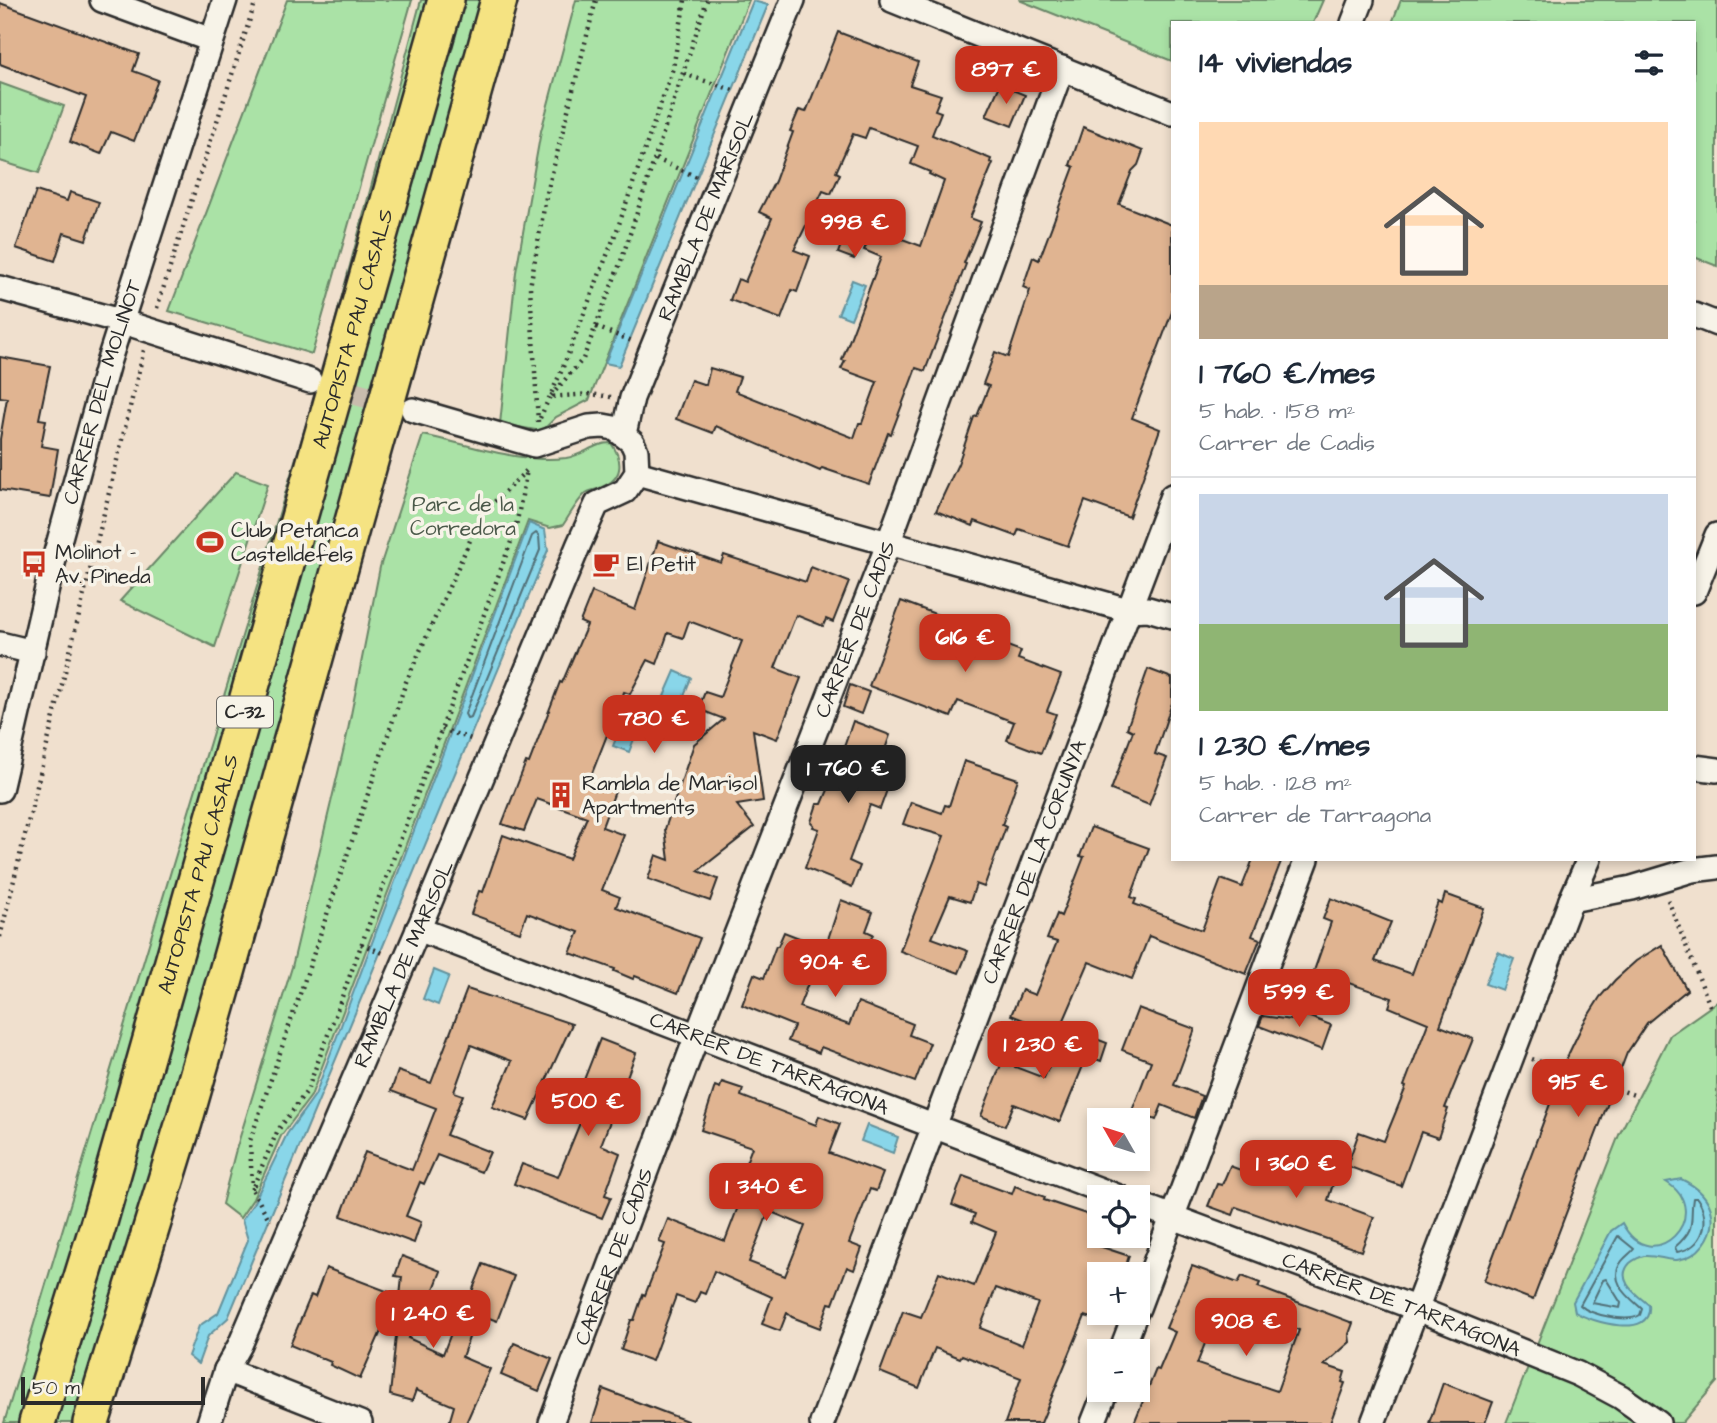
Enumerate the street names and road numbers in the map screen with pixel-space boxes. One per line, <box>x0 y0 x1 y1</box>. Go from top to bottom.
street label: RAMBLA DE MARISOL <box>650 107 761 325</box>
street label: AUTOPISTA PAU CASALS <box>305 205 401 452</box>
street label: CARRER DEL MOLINOT <box>55 275 149 508</box>
street label: CARRER DE CADIS <box>808 537 902 722</box>
road number: C-32 <box>217 696 273 727</box>
street label: CARRER DE LA CORUNYA <box>975 735 1093 988</box>
street label: AUTOPISTA PAU CASALS <box>150 751 246 997</box>
street label: RAMBLA DE MARISOL <box>346 855 460 1072</box>
street label: CARRER DE TARRAGONA <box>645 1004 893 1122</box>
street label: CARRER DE CADIS <box>567 1164 660 1349</box>
street label: CARRER DE TARRAGONA <box>1278 1245 1526 1364</box>

